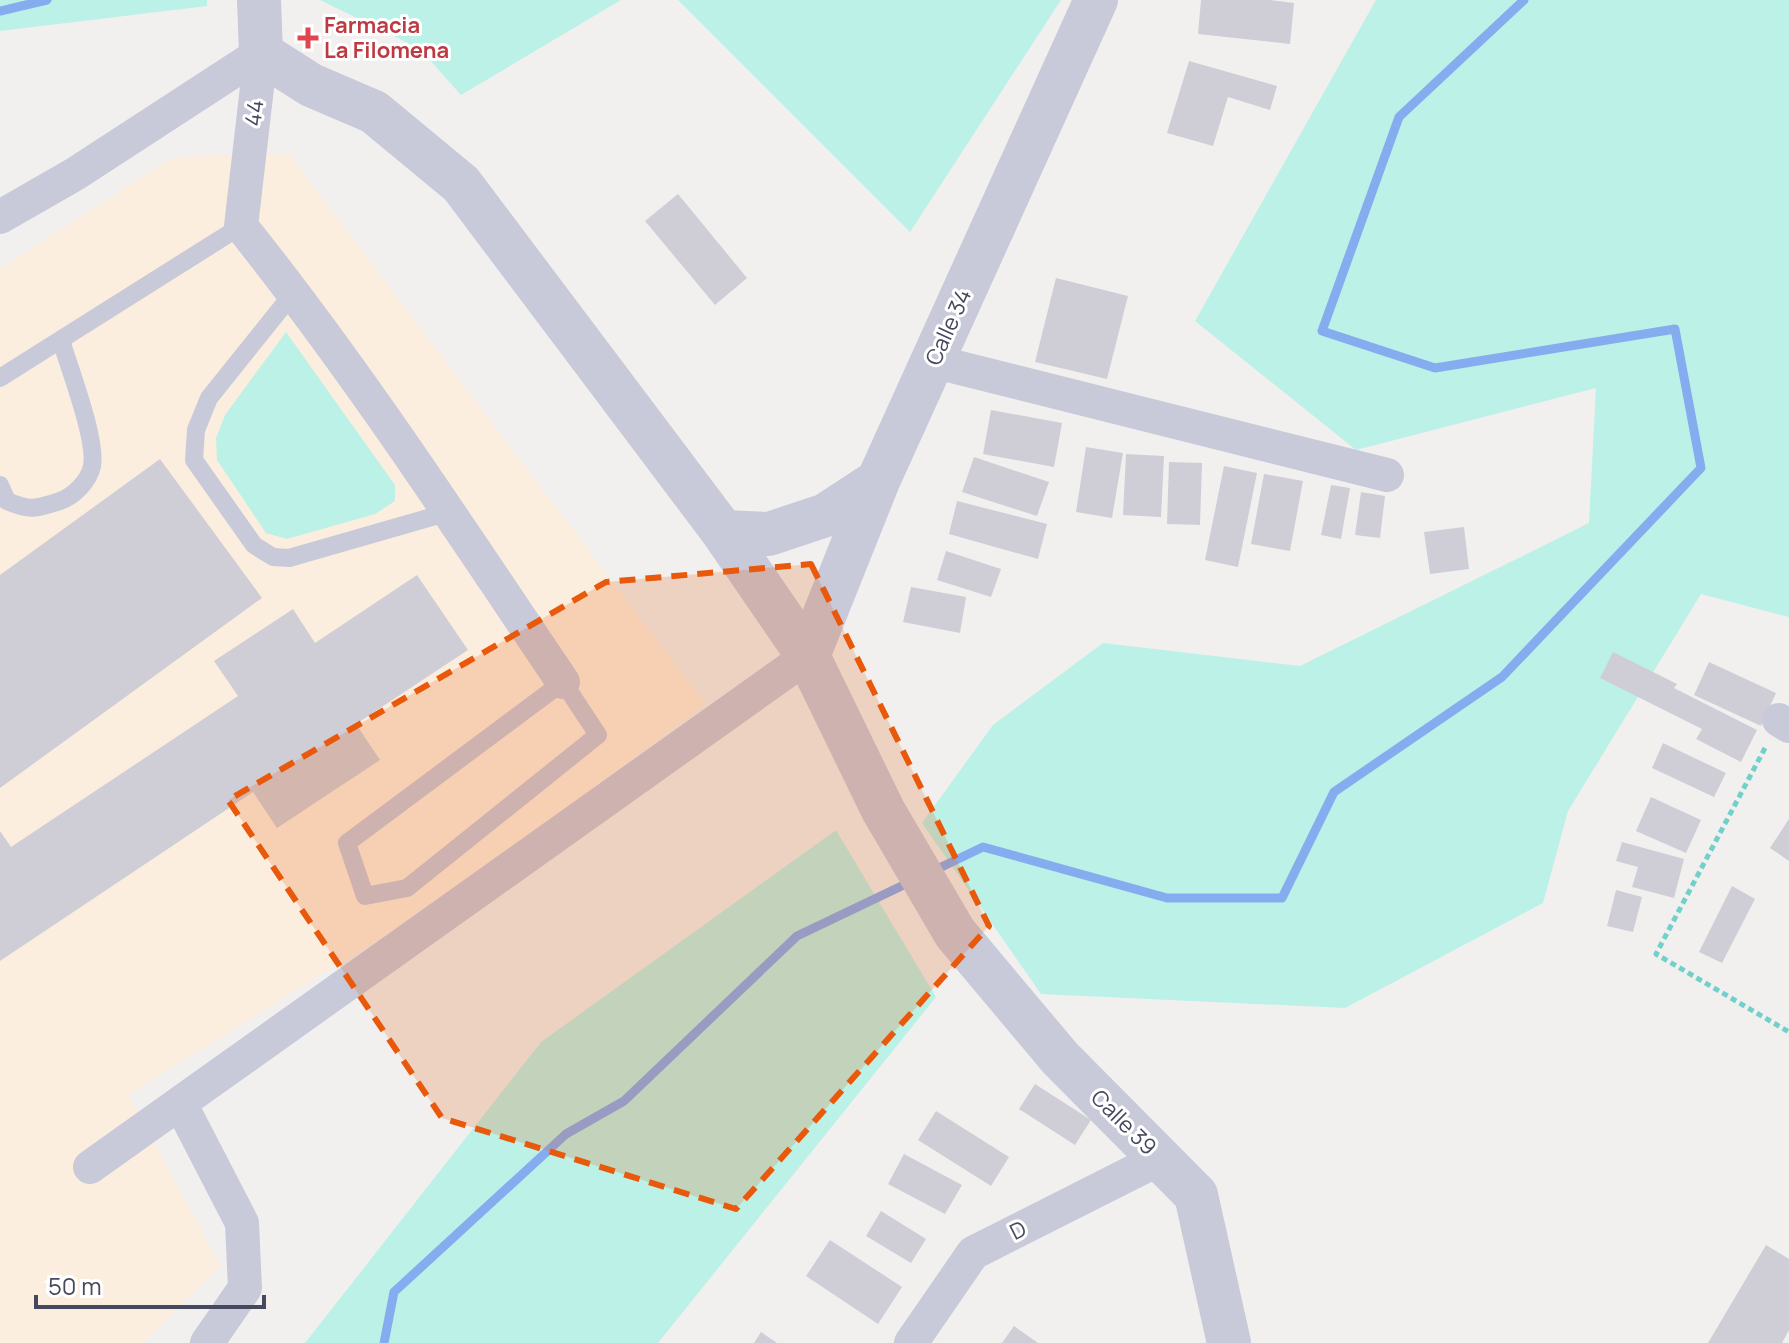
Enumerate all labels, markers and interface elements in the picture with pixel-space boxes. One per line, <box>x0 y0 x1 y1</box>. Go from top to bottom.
place label: Farmacia La Filomena <box>324 10 449 65</box>
marker: Farmacia La Filomena <box>299 29 317 47</box>
street label: 44 <box>238 98 270 128</box>
street label: Calle 34 <box>918 284 978 370</box>
street label: Calle 39 <box>1085 1083 1163 1161</box>
street label: D <box>1005 1213 1031 1247</box>
scale bar <box>36 1259 264 1309</box>
text: 50 m <box>48 1269 102 1302</box>

